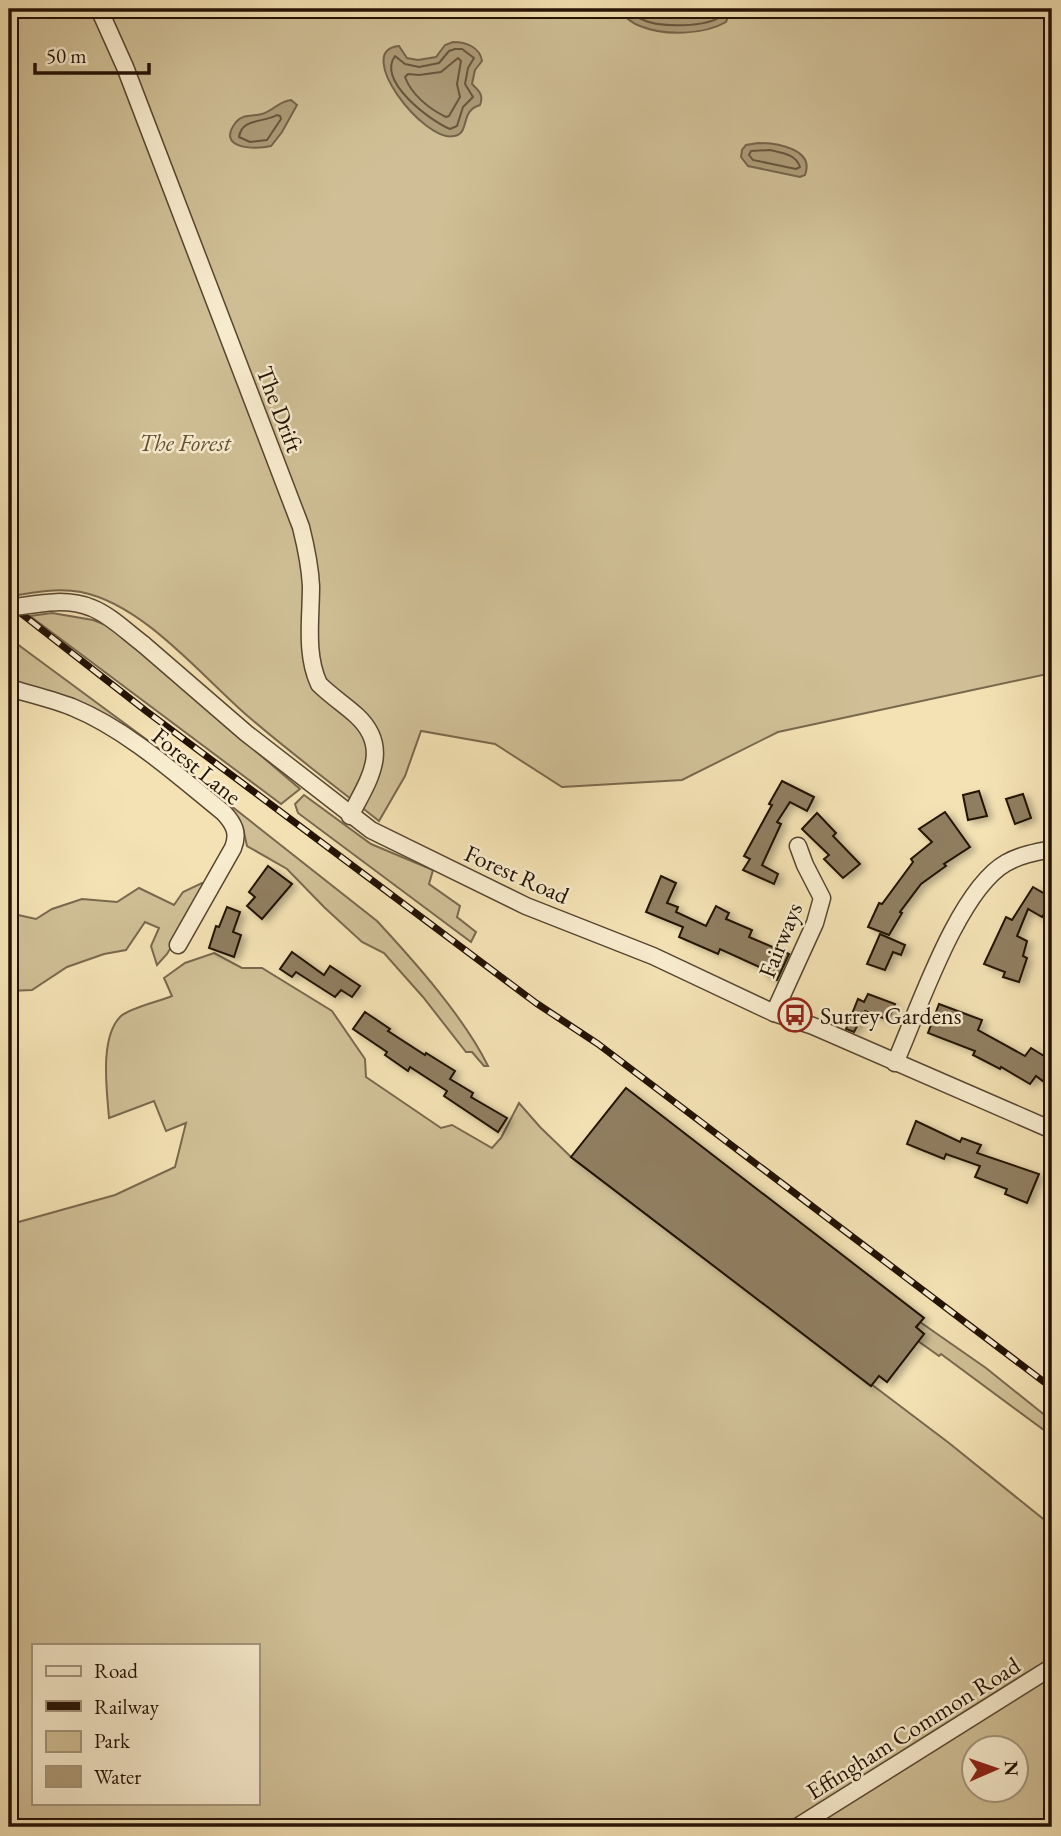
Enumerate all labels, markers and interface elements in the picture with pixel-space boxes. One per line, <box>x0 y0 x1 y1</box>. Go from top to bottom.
scale bar <box>35 32 149 76</box>
text: 50 m <box>46 42 87 69</box>
street label: The Drift <box>249 362 311 457</box>
park label: The Forest <box>139 427 232 458</box>
street label: Forest Lane <box>146 720 248 812</box>
street label: Forest Road <box>460 837 575 911</box>
street label: Fairways <box>751 898 809 982</box>
bus stop icon: Surrey Gardens <box>776 996 814 1034</box>
place label: Surrey Gardens <box>820 1000 962 1031</box>
legend <box>32 1644 259 1804</box>
street label: Effingham Common Road <box>800 1649 1026 1806</box>
text: Road <box>94 1657 138 1684</box>
text: Railway <box>94 1693 160 1720</box>
text: Park <box>94 1727 131 1754</box>
north arrow <box>960 1734 1030 1804</box>
text: N <box>999 1760 1024 1777</box>
text: Water <box>94 1763 141 1790</box>

